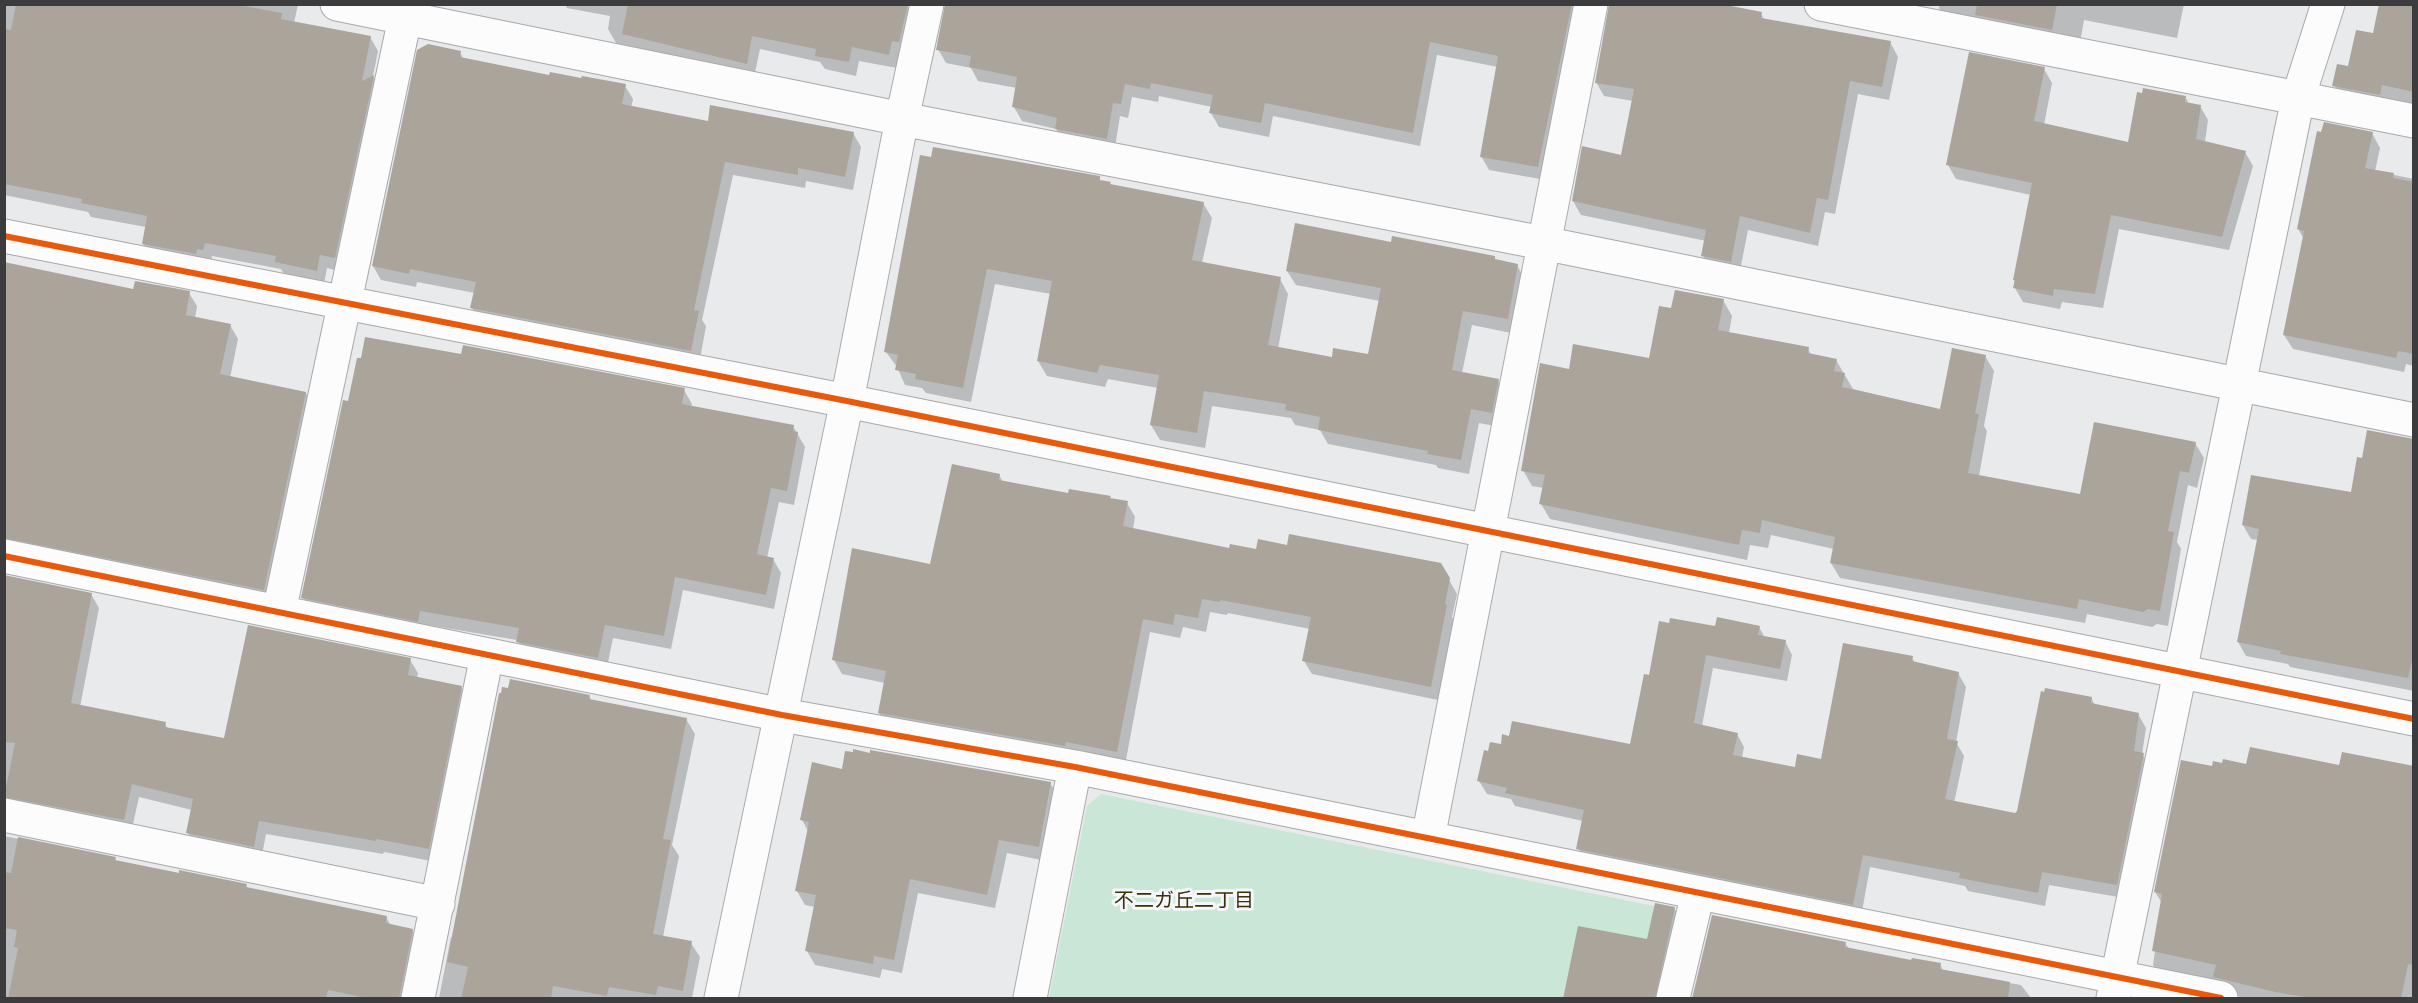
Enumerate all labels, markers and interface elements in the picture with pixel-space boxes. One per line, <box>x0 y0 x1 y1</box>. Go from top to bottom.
district label: 不二ガ丘二丁目 <box>1114 891 1254 915</box>

